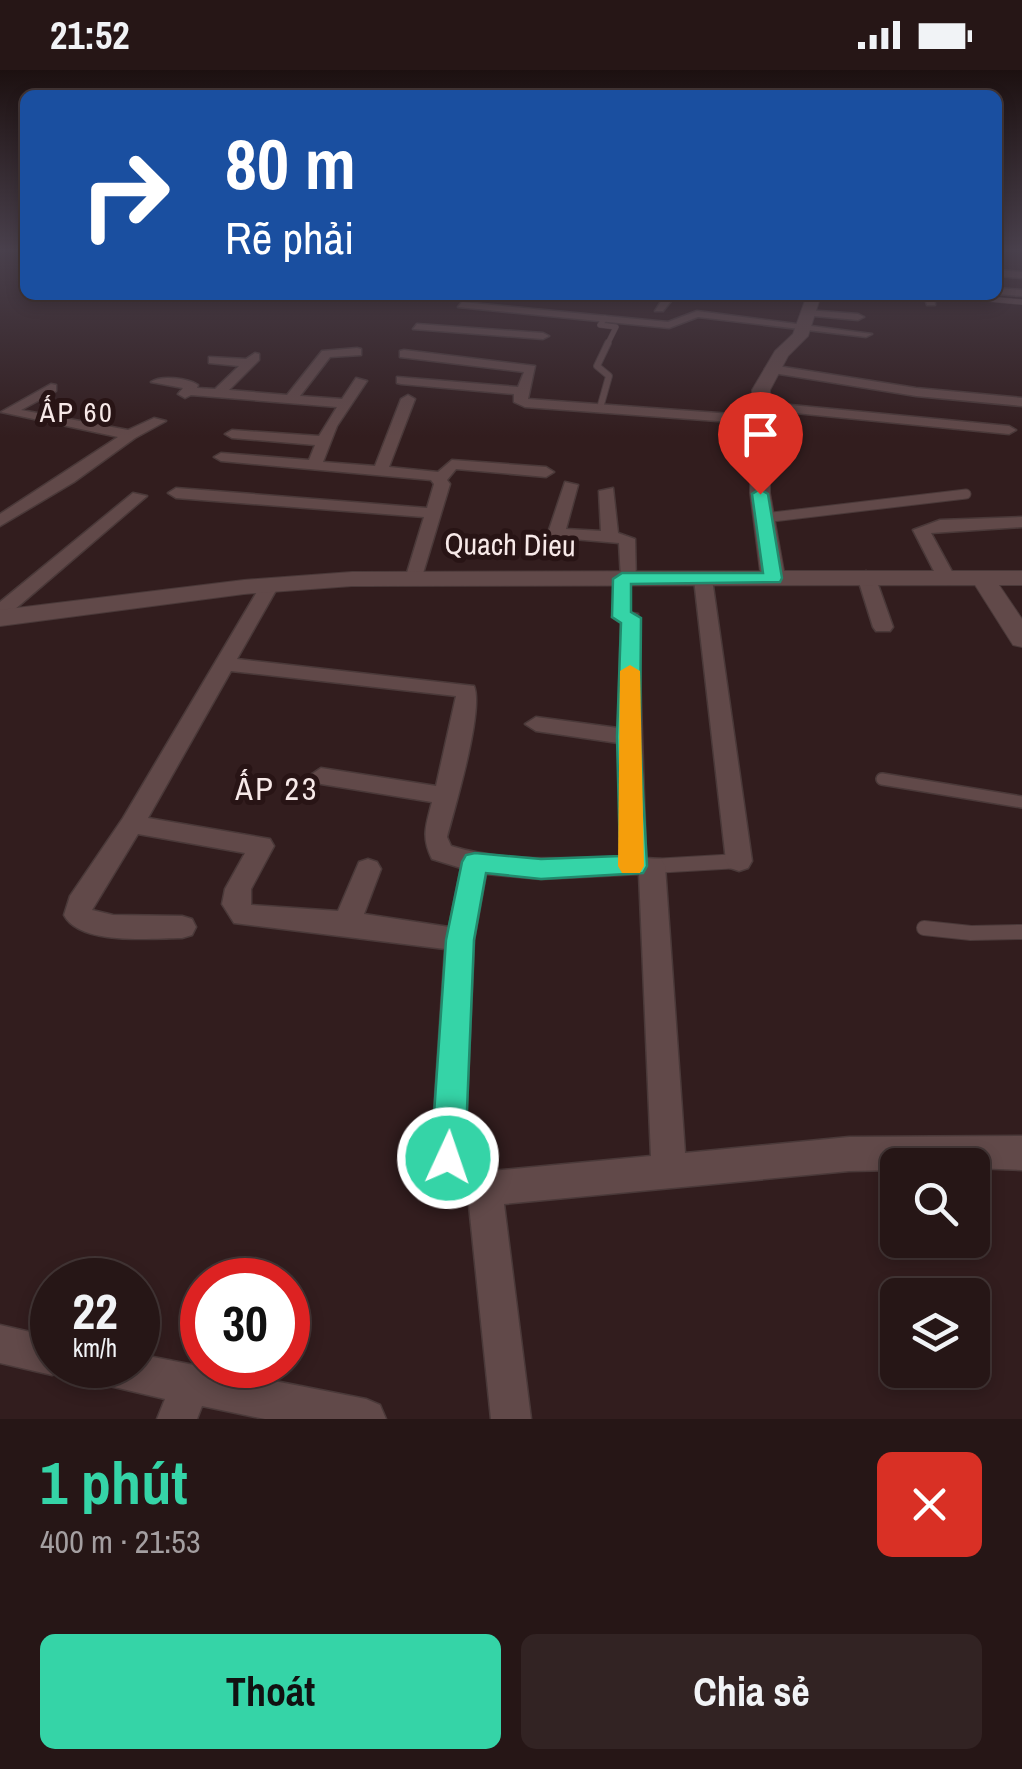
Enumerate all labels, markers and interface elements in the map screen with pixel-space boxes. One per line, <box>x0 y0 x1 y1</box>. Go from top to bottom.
text: 21:52 <box>50 10 130 61</box>
text: 80 m <box>225 117 356 211</box>
icon: right <box>60 130 190 260</box>
text: Rẽ phải <box>225 207 354 268</box>
pin <box>718 392 803 495</box>
district label: ẤP 60 <box>39 393 114 431</box>
icon: arrive <box>733 407 788 462</box>
street label: Quach Dieu <box>444 523 576 565</box>
district label: ẤP 23 <box>234 767 319 810</box>
position arrow <box>396 1106 500 1210</box>
map controls <box>880 1148 990 1388</box>
button: search <box>880 1148 990 1258</box>
speed limit sign: 30 <box>180 1258 310 1388</box>
text: 22 <box>72 1277 118 1345</box>
button: layers <box>880 1278 990 1388</box>
text: km/h <box>73 1331 117 1365</box>
text: 1 phút <box>40 1442 188 1523</box>
button: close <box>877 1452 982 1557</box>
text: 400 m · 21:53 <box>40 1520 200 1563</box>
button: Thoát <box>40 1634 501 1749</box>
button: Chia sẻ <box>521 1634 982 1749</box>

